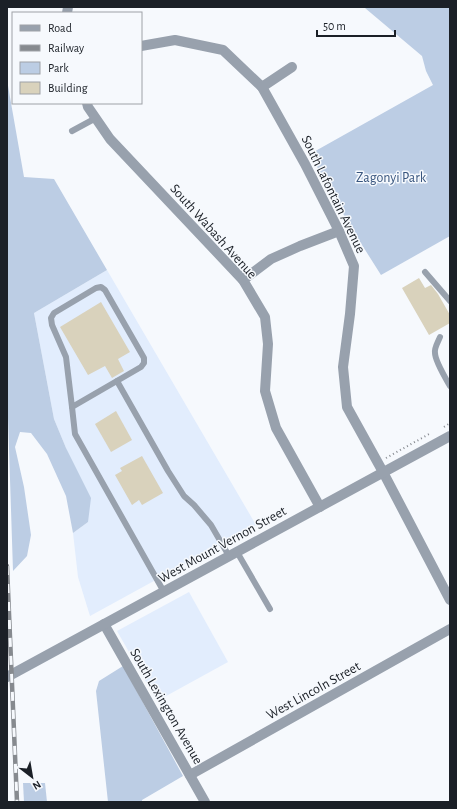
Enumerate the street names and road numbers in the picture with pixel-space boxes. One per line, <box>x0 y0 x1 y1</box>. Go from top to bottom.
street label: South Lafontain Avenue <box>298 133 368 256</box>
street label: South Wabash Avenue <box>167 182 259 282</box>
street label: West Mount Vernon Street <box>156 504 289 586</box>
street label: South Lexington Avenue <box>127 646 205 767</box>
street label: West Lincoln Street <box>264 659 363 722</box>

